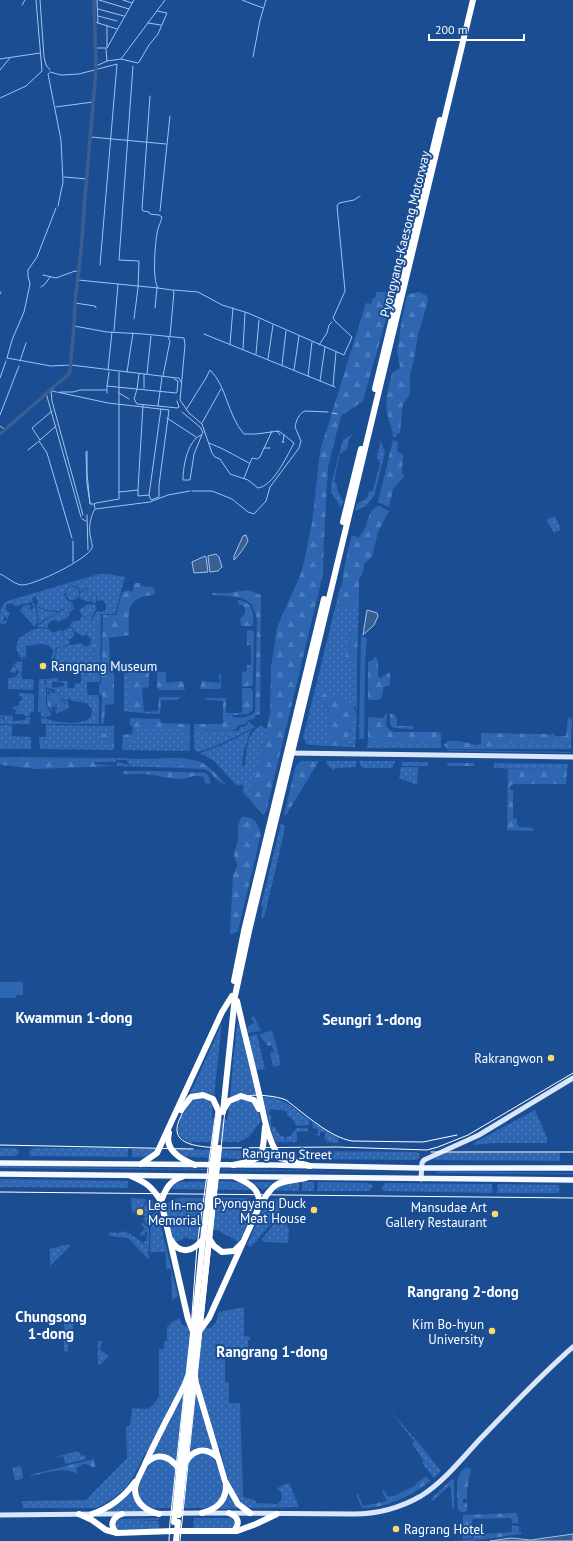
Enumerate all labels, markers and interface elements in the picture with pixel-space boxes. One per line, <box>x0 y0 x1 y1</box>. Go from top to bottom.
scale bar <box>429 16 524 42</box>
text: 200 m <box>435 22 468 37</box>
street label: Pyongyang-Kaesong Motorway <box>376 149 434 319</box>
place label: Rangnang Museum <box>51 658 157 675</box>
marker: Rangnang Museum <box>38 661 48 671</box>
district label: Kwammun 1-dong <box>15 1008 133 1027</box>
district label: Seungri 1-dong <box>322 1010 422 1029</box>
place label: Rakrangwon <box>474 1050 543 1067</box>
marker: Rakrangwon <box>546 1053 556 1063</box>
street label: Rangrang Street <box>242 1145 333 1163</box>
place label: Pyongyang Duck Meat House <box>214 1195 307 1227</box>
place label: Lee In-mo Memorial <box>148 1197 204 1229</box>
place label: Mansudae Art Gallery Restaurant <box>385 1199 488 1231</box>
marker: Pyongyang Duck Meat House <box>309 1205 319 1215</box>
marker: Lee In-mo Memorial <box>135 1207 145 1217</box>
marker: Mansudae Art Gallery Restaurant <box>490 1209 500 1219</box>
district label: Rangrang 2-dong <box>407 1282 519 1301</box>
district label: Chungsong 1-dong <box>15 1307 87 1343</box>
place label: Kim Bo-hyun University <box>412 1316 484 1348</box>
marker: Kim Bo-hyun University <box>487 1326 497 1336</box>
district label: Rangrang 1-dong <box>216 1342 328 1361</box>
place label: Ragrang Hotel <box>404 1521 484 1538</box>
marker: Ragrang Hotel <box>391 1524 401 1534</box>

